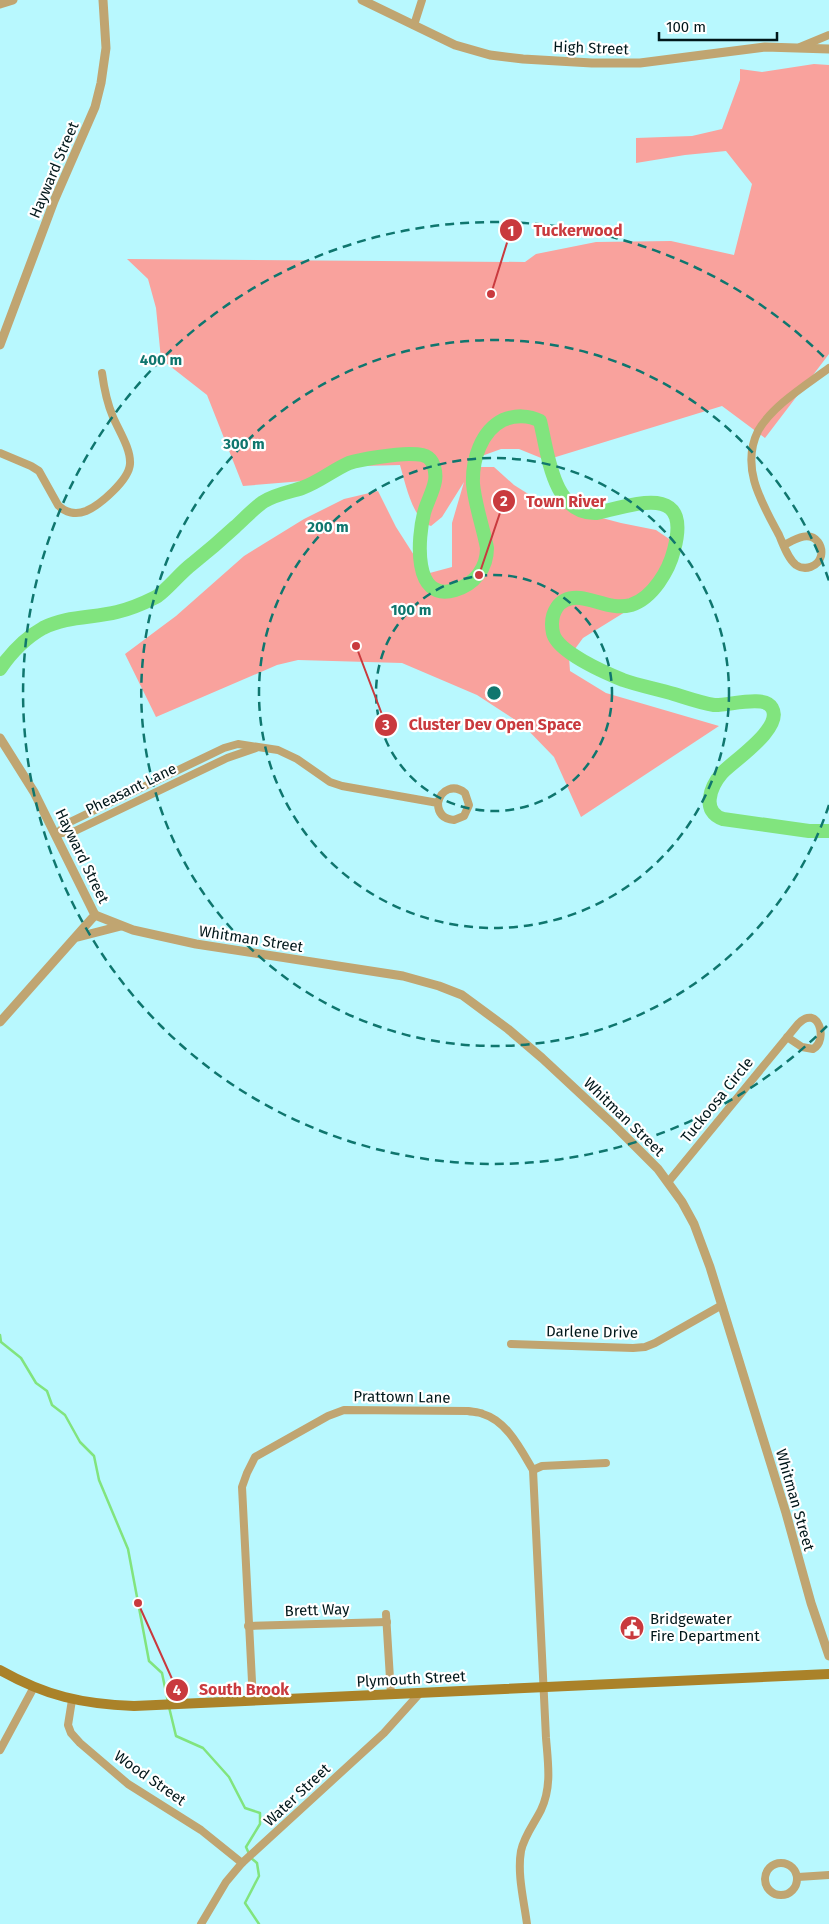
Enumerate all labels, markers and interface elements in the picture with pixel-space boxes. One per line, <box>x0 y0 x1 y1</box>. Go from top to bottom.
scale bar <box>659 10 776 42</box>
text: 100 m <box>666 18 706 36</box>
street label: High Street <box>553 38 630 58</box>
street label: Hayward Street <box>26 118 83 221</box>
callout: Tuckerwood <box>498 215 632 246</box>
text: Tuckerwood <box>534 221 622 240</box>
text: 1 <box>508 222 514 240</box>
text: 400 m <box>140 351 182 369</box>
text: 300 m <box>222 435 265 453</box>
callout: Town River <box>491 486 616 517</box>
text: 2 <box>500 492 508 510</box>
text: Town River <box>526 492 606 511</box>
text: 200 m <box>307 518 349 536</box>
text: 100 m <box>391 601 431 619</box>
centre of rings <box>485 684 503 702</box>
callout: Cluster Dev Open Space <box>374 709 592 740</box>
text: Cluster Dev Open Space <box>409 715 581 734</box>
text: 3 <box>381 716 390 734</box>
street label: Pheasant Lane <box>83 759 179 819</box>
street label: Hayward Street <box>51 806 113 907</box>
street label: Whitman Street <box>198 922 305 956</box>
street label: Tuckoosa Circle <box>677 1054 757 1146</box>
street label: Whitman Street <box>580 1074 669 1160</box>
street label: Darlene Drive <box>546 1322 638 1342</box>
street label: Prattown Lane <box>353 1387 451 1407</box>
street label: Whitman Street <box>772 1447 818 1554</box>
street label: Brett Way <box>284 1600 350 1620</box>
place label: Bridgewater Fire Department <box>650 1610 760 1645</box>
public building icon: Bridgewater Fire Department <box>619 1615 645 1641</box>
street label: Plymouth Street <box>356 1667 467 1691</box>
callout: South Brook <box>164 1674 299 1705</box>
text: South Brook <box>199 1680 289 1699</box>
text: 4 <box>173 1681 182 1699</box>
street label: Wood Street <box>111 1747 190 1810</box>
street label: Water Street <box>260 1759 334 1830</box>

